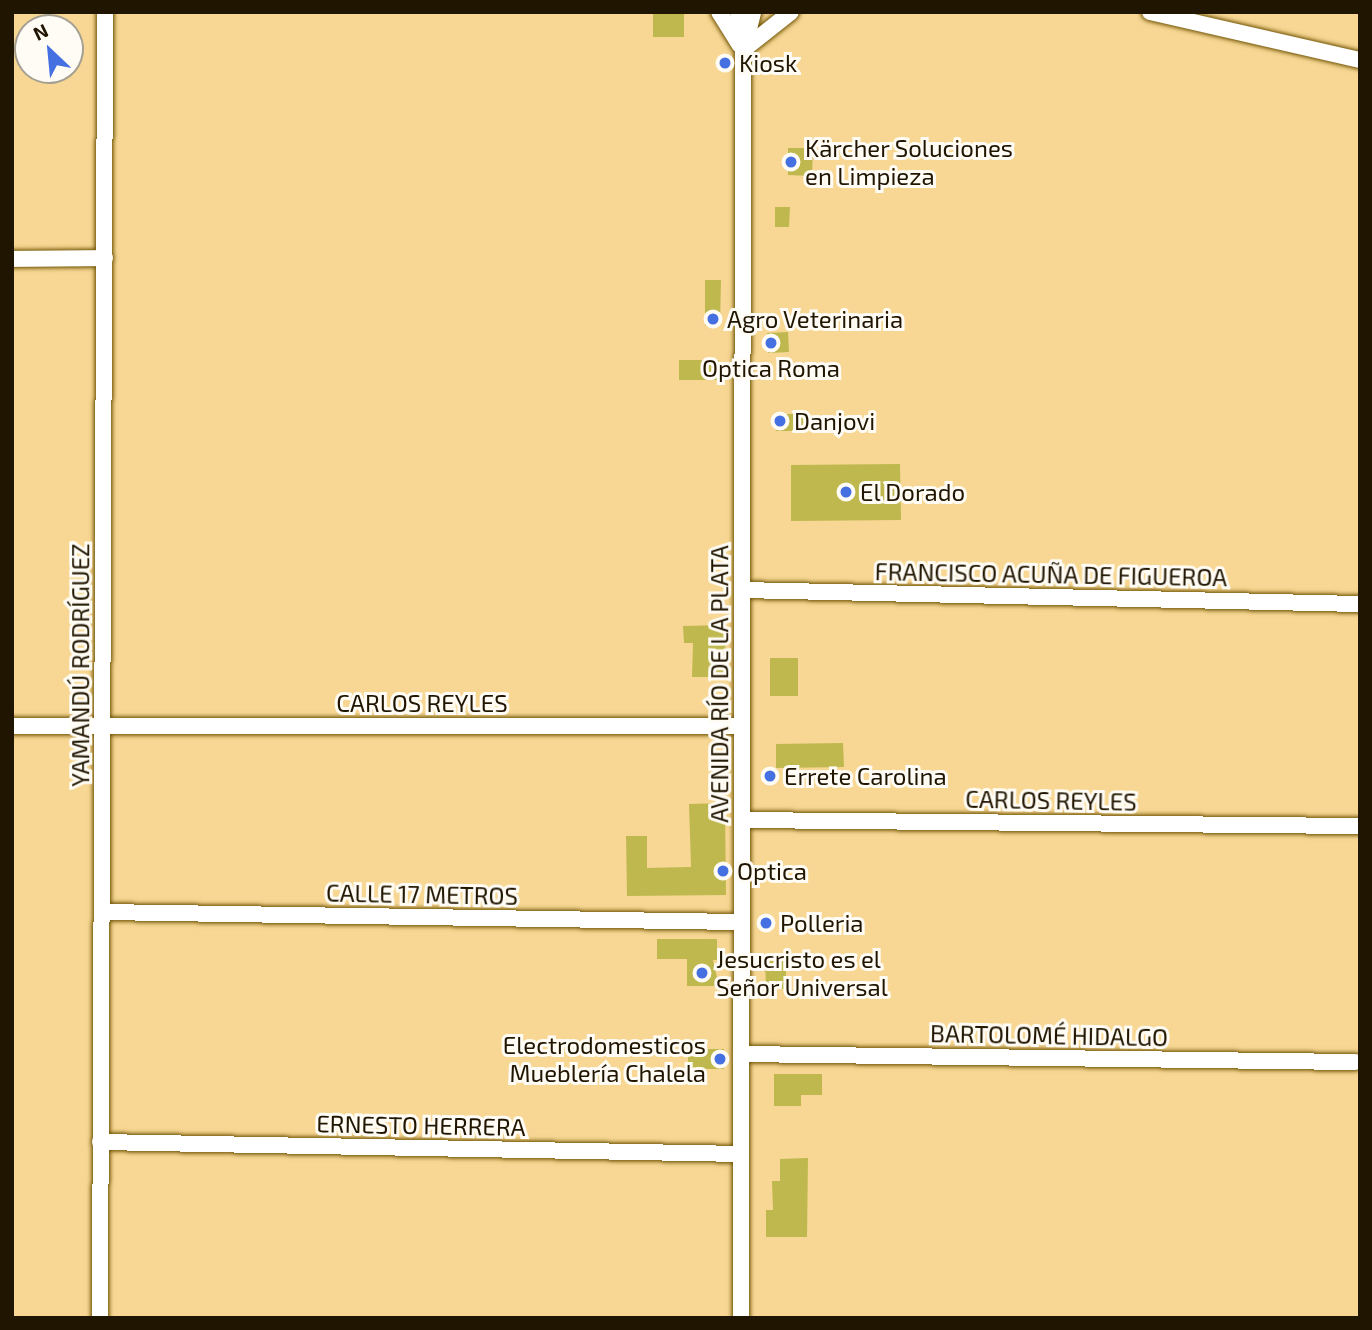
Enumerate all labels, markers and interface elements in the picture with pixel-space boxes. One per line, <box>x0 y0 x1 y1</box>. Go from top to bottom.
north arrow <box>14 14 84 84</box>
text: N <box>29 18 52 45</box>
place label: Kiosk <box>739 49 797 77</box>
marker: Kiosk <box>717 55 733 71</box>
place label: Kärcher Soluciones en Limpieza <box>805 134 1013 190</box>
marker: Kärcher Soluciones en Limpieza <box>783 154 799 170</box>
place label: Agro Veterinaria <box>727 305 904 333</box>
marker: Agro Veterinaria <box>705 311 721 327</box>
marker: Optica Roma <box>763 335 779 351</box>
place label: Optica Roma <box>702 354 840 382</box>
place label: Danjovi <box>794 407 875 435</box>
marker: Danjovi <box>772 413 788 429</box>
place label: El Dorado <box>860 478 966 506</box>
marker: El Dorado <box>838 484 854 500</box>
street label: YAMANDÚ RODRÍGUEZ <box>66 543 94 787</box>
street label: AVENIDA RÍO DE LA PLATA <box>705 545 733 823</box>
street label: FRANCISCO ACUÑA DE FIGUEROA <box>874 557 1228 591</box>
street label: CARLOS REYLES <box>336 689 508 717</box>
place label: Errete Carolina <box>784 762 947 790</box>
marker: Errete Carolina <box>762 768 778 784</box>
street label: CARLOS REYLES <box>965 784 1137 816</box>
place label: Optica <box>737 857 807 885</box>
marker: Optica <box>715 863 731 879</box>
street label: CALLE 17 METROS <box>326 878 518 910</box>
place label: Polleria <box>780 909 864 937</box>
marker: Polleria <box>758 915 774 931</box>
place label: Jesucristo es el Señor Universal <box>716 945 888 1001</box>
marker: Jesucristo es el Señor Universal <box>694 965 710 981</box>
street label: BARTOLOMÉ HIDALGO <box>930 1019 1168 1051</box>
place label: Electrodomesticos Mueblería Chalela <box>503 1031 706 1087</box>
marker: Electrodomesticos Mueblería Chalela <box>712 1051 728 1067</box>
street label: ERNESTO HERRERA <box>316 1109 526 1141</box>

